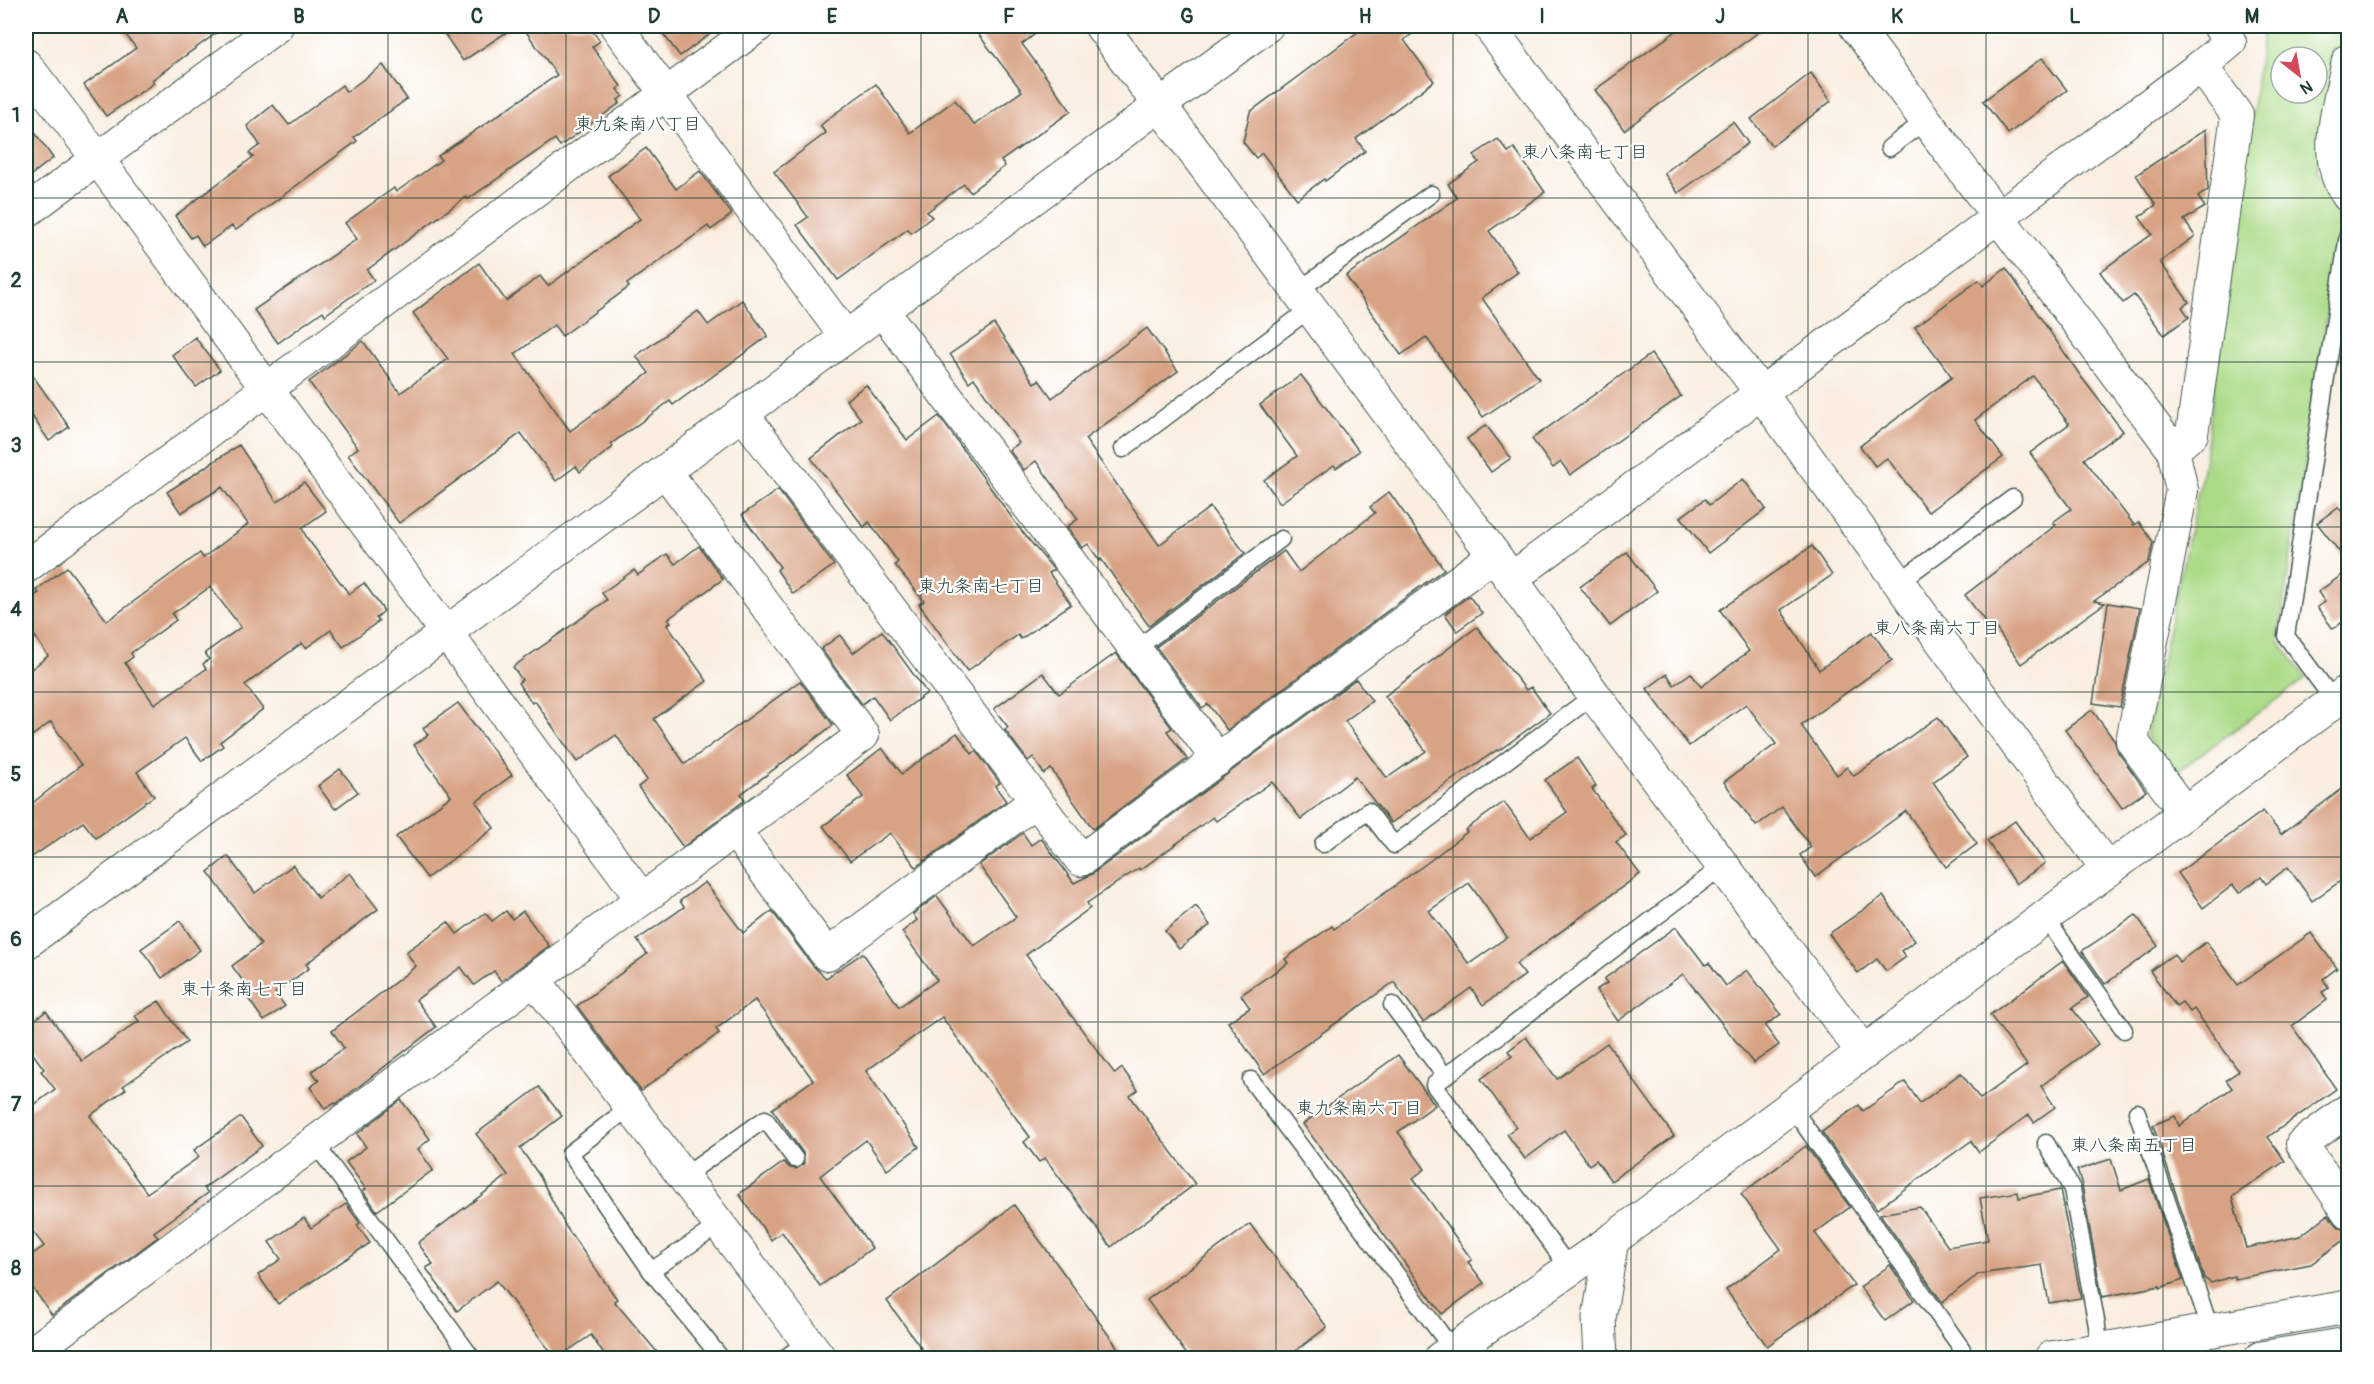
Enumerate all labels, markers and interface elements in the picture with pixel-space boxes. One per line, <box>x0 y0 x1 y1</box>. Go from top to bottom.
text: A <box>116 4 129 29</box>
text: B <box>293 4 305 29</box>
text: C <box>471 4 483 29</box>
text: D <box>648 4 661 29</box>
text: E <box>827 4 838 29</box>
text: F <box>1003 4 1015 29</box>
text: G <box>1180 4 1194 29</box>
text: H <box>1359 4 1372 29</box>
text: I <box>1539 4 1545 29</box>
text: J <box>1715 4 1725 29</box>
text: K <box>1891 4 1903 29</box>
text: L <box>2069 4 2081 29</box>
text: M <box>2245 4 2259 29</box>
north arrow <box>2269 45 2329 105</box>
text: N <box>2296 76 2316 98</box>
text: 1 <box>12 103 20 128</box>
district label: 東九条南八丁目 <box>575 113 701 136</box>
district label: 東八条南七丁目 <box>1522 141 1648 164</box>
text: 2 <box>10 268 22 293</box>
text: 3 <box>10 433 22 458</box>
district label: 東九条南七丁目 <box>918 575 1044 598</box>
text: 4 <box>10 597 22 622</box>
district label: 東八条南六丁目 <box>1874 617 2000 640</box>
text: 5 <box>11 762 22 787</box>
text: 6 <box>10 927 22 952</box>
district label: 東十条南七丁目 <box>181 978 307 1001</box>
text: 7 <box>11 1092 22 1117</box>
district label: 東九条南六丁目 <box>1296 1097 1422 1120</box>
district label: 東八条南五丁目 <box>2071 1134 2197 1157</box>
text: 8 <box>11 1256 21 1281</box>

